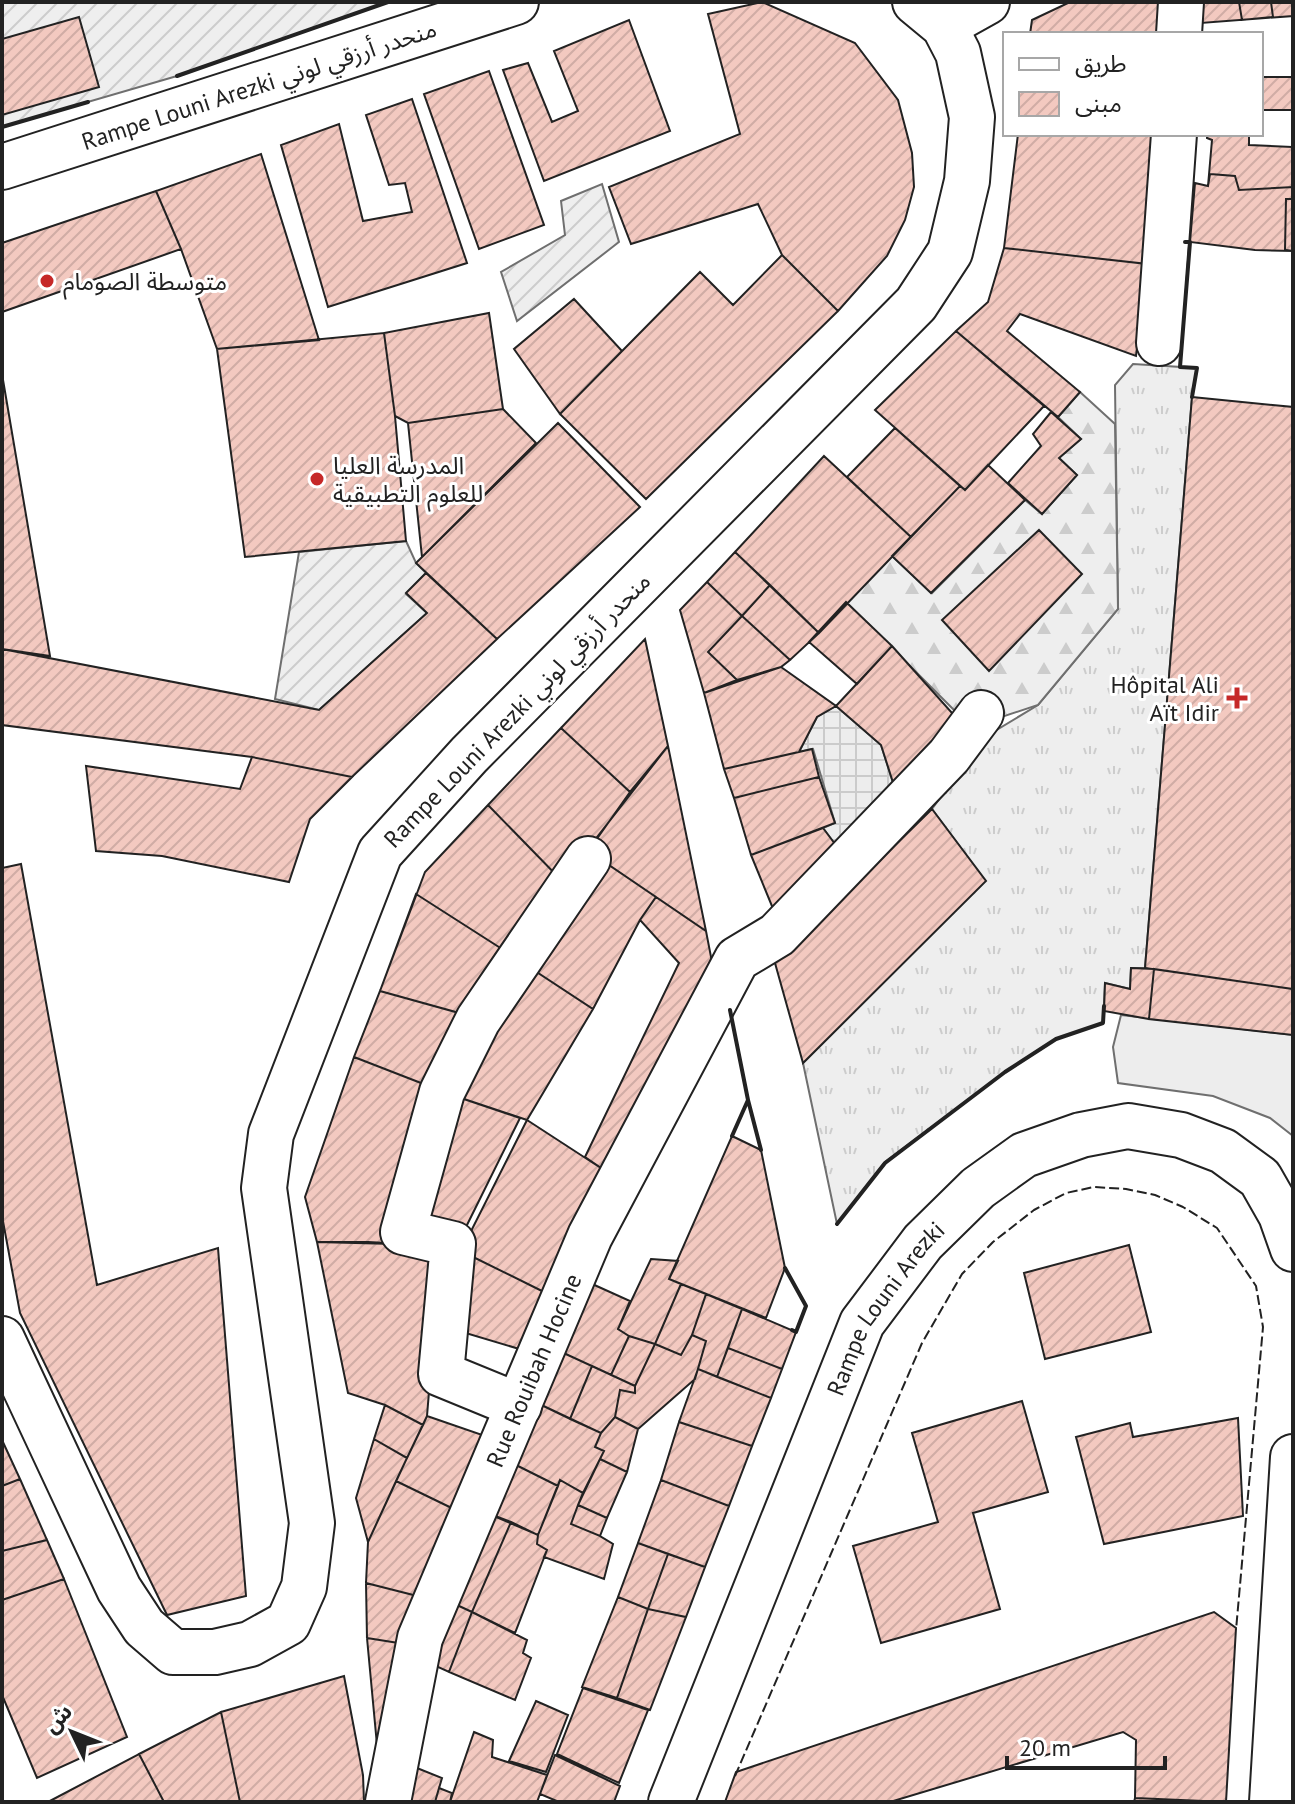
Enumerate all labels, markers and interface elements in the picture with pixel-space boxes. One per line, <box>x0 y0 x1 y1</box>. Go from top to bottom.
street label: Rampe Louni Arezki منحدر أرزقي لوني <box>78 13 441 161</box>
legend <box>1003 32 1263 136</box>
text: طريق <box>1075 48 1127 79</box>
text: مبنى <box>1075 88 1122 119</box>
place label: متوسطة الصومام <box>63 266 227 300</box>
marker: متوسطة الصومام <box>38 272 56 290</box>
place label: المدرسة العليا للعلوم التطبيقية <box>333 450 483 512</box>
marker: المدرسة العليا للعلوم التطبيقية <box>308 470 326 488</box>
street label: Rampe Louni Arezki منحدر أرزقي لوني <box>377 566 660 857</box>
place label: Hôpital Ali Aït Idir <box>1110 669 1219 728</box>
marker: Hôpital Ali Aït Idir <box>1226 687 1248 709</box>
street label: Rampe Louni Arezki <box>819 1214 951 1400</box>
street label: Rue Rouibah Hocine <box>479 1269 588 1471</box>
north arrow <box>32 1692 112 1772</box>
text: ش <box>37 1698 78 1739</box>
scale bar <box>1007 1720 1165 1770</box>
text: 20 m <box>1019 1732 1071 1763</box>

